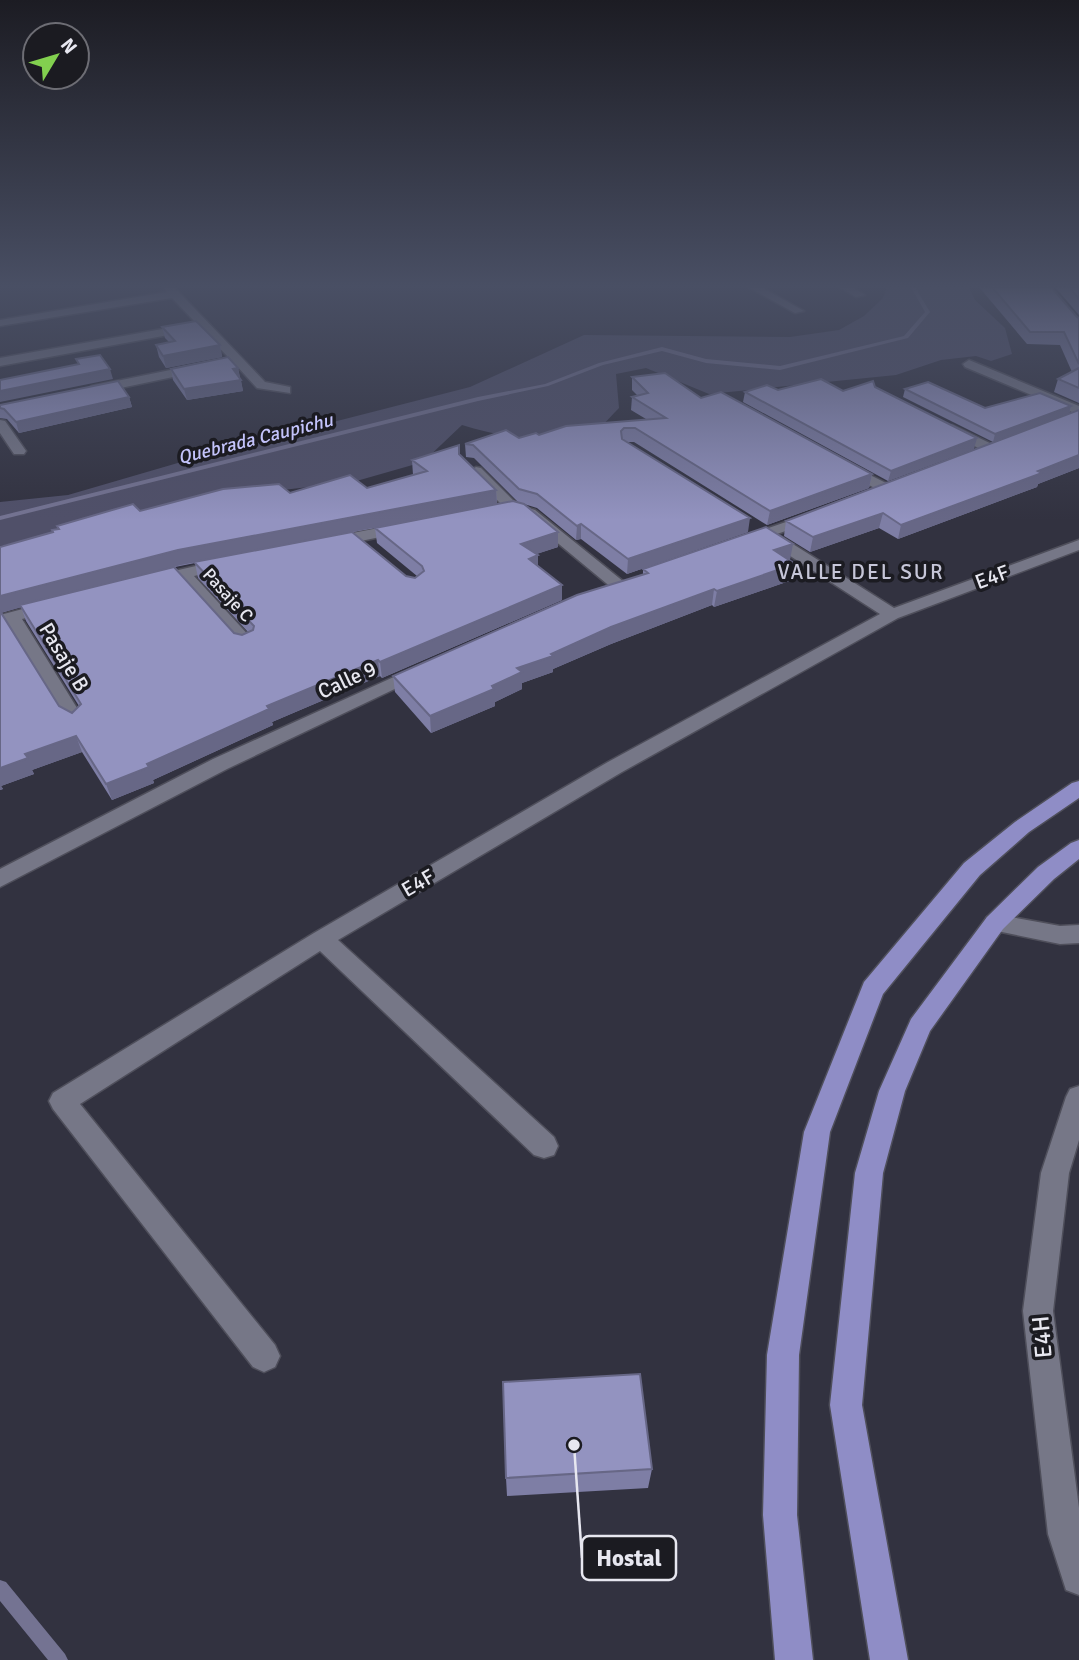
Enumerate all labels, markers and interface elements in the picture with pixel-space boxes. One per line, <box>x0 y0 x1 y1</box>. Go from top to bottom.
north arrow <box>21 21 91 91</box>
text: N <box>55 34 82 59</box>
water label: Quebrada Caupichu <box>175 408 337 470</box>
district label: VALLE DEL SUR <box>777 559 945 585</box>
street label: E4F <box>971 559 1013 595</box>
street label: Pasaje C <box>198 564 258 627</box>
street label: Pasaje B <box>33 618 95 696</box>
street label: Calle 9 <box>314 655 380 705</box>
street label: E4F <box>397 863 439 903</box>
street label: E4H <box>1025 1314 1059 1360</box>
callout: Hostal <box>582 1536 676 1580</box>
text: Hostal <box>596 1544 662 1573</box>

